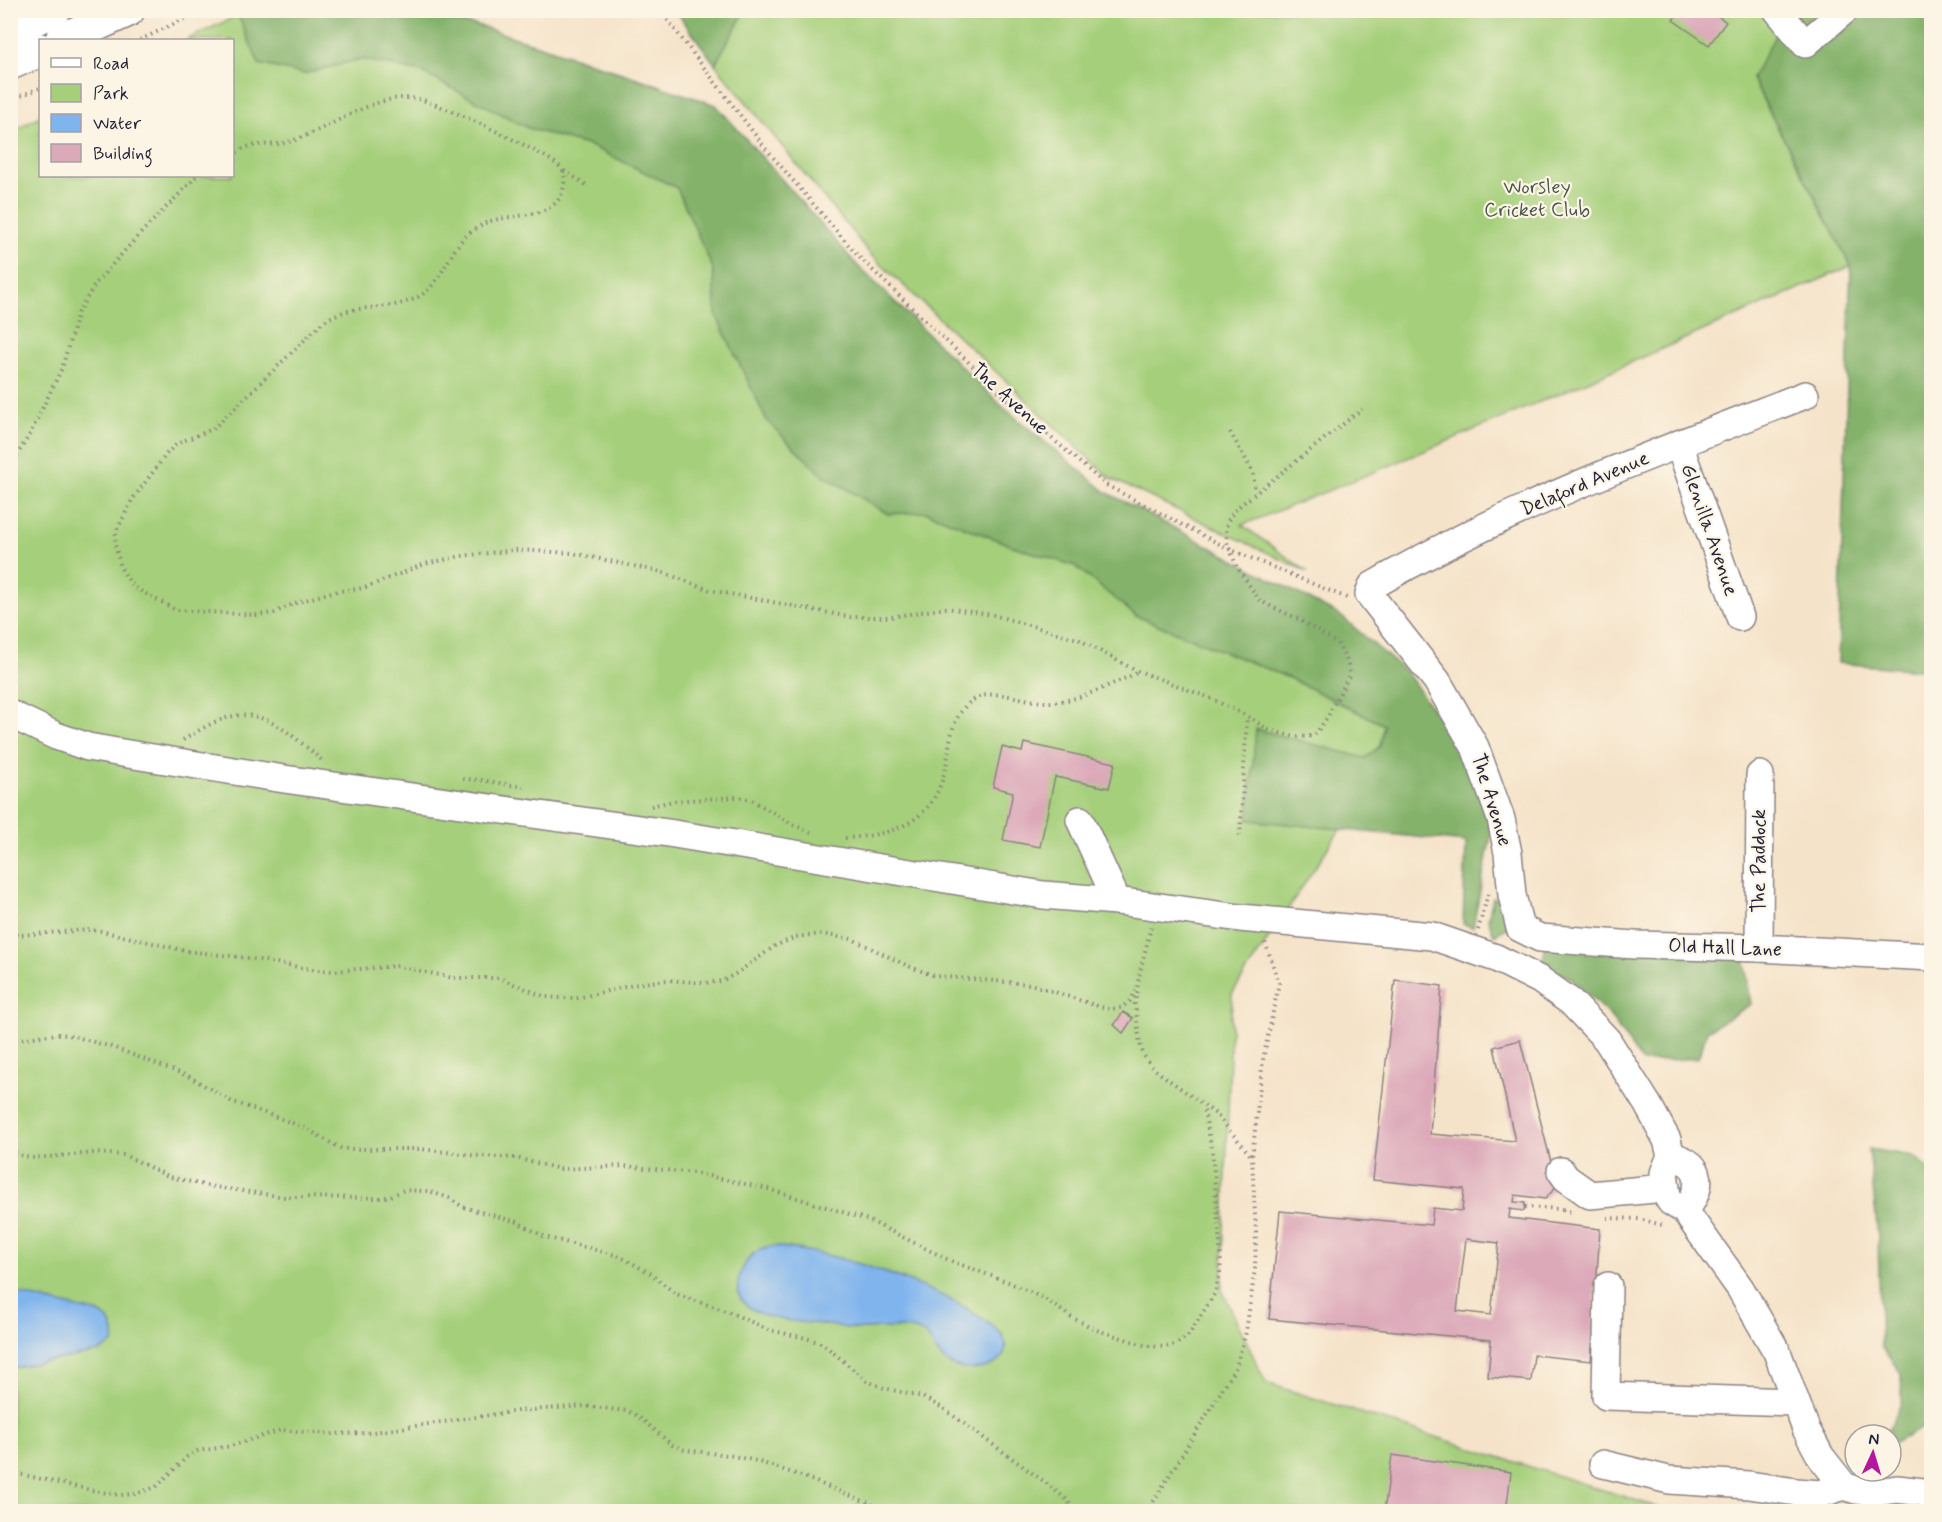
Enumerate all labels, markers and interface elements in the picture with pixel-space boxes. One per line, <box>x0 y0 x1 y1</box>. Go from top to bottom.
legend <box>39 39 234 177</box>
text: Road <box>93 52 129 76</box>
text: Park <box>93 82 129 106</box>
text: Water <box>93 112 142 136</box>
text: Building <box>93 142 153 168</box>
park label: Worsley Cricket Club <box>1484 174 1590 224</box>
street label: The Avenue <box>964 357 1054 441</box>
street label: Delaford Avenue <box>1517 445 1654 525</box>
street label: Glenilla Avenue <box>1674 460 1744 600</box>
street label: The Avenue <box>1464 750 1518 850</box>
street label: The Paddock <box>1746 809 1773 913</box>
street label: Old Hall Lane <box>1668 933 1782 963</box>
north arrow <box>1843 1423 1903 1483</box>
text: N <box>1868 1429 1880 1450</box>

